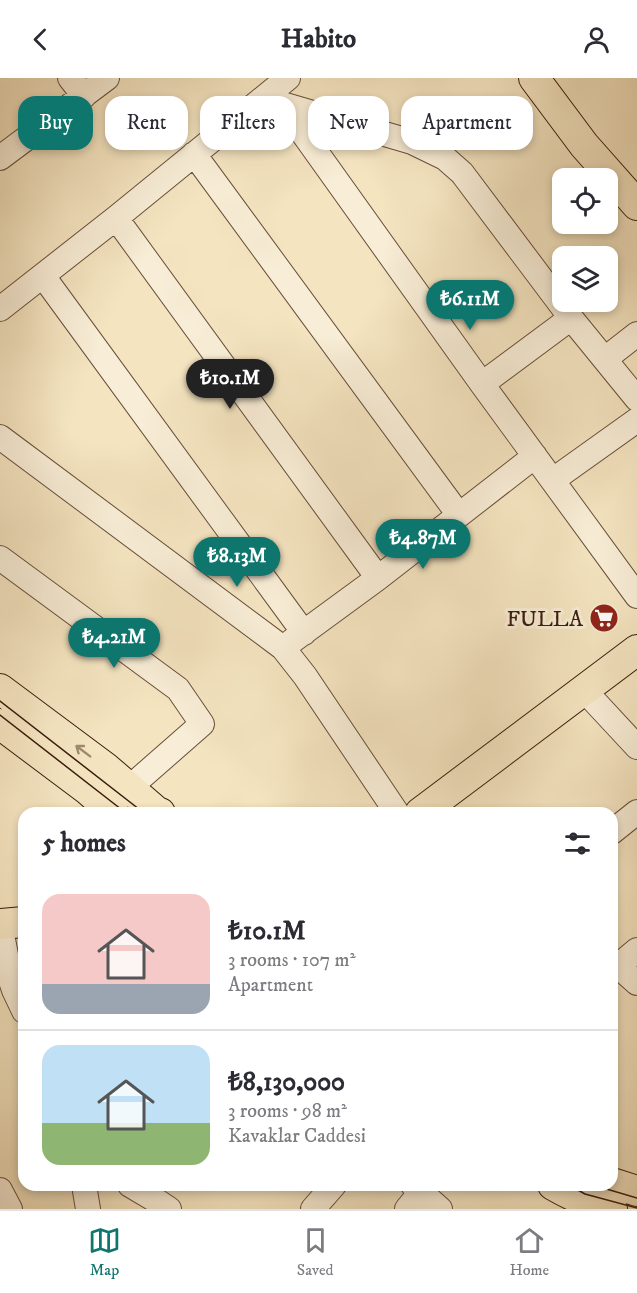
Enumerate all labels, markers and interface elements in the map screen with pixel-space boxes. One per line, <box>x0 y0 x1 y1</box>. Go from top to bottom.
text: Habito <box>281 22 356 56</box>
icon: back <box>24 23 57 56</box>
icon: person <box>580 23 613 56</box>
chip: Buy <box>18 96 93 150</box>
chip: Rent <box>105 96 188 150</box>
chip: Filters <box>200 96 296 150</box>
chip: New <box>308 96 389 150</box>
chip: Apartment <box>401 96 533 150</box>
map controls <box>552 168 618 312</box>
button: locate <box>552 168 618 234</box>
button: layers <box>552 246 618 312</box>
pin: ₺6.11M <box>421 280 519 331</box>
text: ₺6.11M <box>440 287 500 312</box>
pin: ₺10.1M <box>181 359 279 410</box>
text: ₺10.1M <box>200 366 260 391</box>
pin: ₺4.87M <box>374 519 472 570</box>
text: ₺4.87M <box>390 526 457 551</box>
pin: ₺8.13M <box>188 537 286 588</box>
text: ₺8.13M <box>207 544 267 569</box>
supermarket icon: FULLA <box>588 602 620 634</box>
place label: FULLA <box>506 606 584 633</box>
pin: ₺4.21M <box>65 618 163 669</box>
text: ₺4.21M <box>82 625 146 650</box>
one-way arrow <box>76 745 92 758</box>
text: 5 homes <box>42 827 126 860</box>
icon: filters <box>561 827 594 860</box>
text: ₺10.1M <box>228 915 306 948</box>
icon: home <box>90 918 162 990</box>
text: 3 rooms · 107 m² <box>228 948 356 973</box>
text: Apartment <box>228 973 313 998</box>
text: ₺8,130,000 <box>228 1066 345 1099</box>
icon: home <box>90 1069 162 1141</box>
text: 3 rooms · 98 m² <box>228 1099 347 1124</box>
text: Kavaklar Caddesi <box>228 1124 366 1149</box>
tab: Map <box>88 1224 121 1280</box>
tab: Saved <box>297 1224 334 1280</box>
tab: Home <box>509 1224 549 1280</box>

